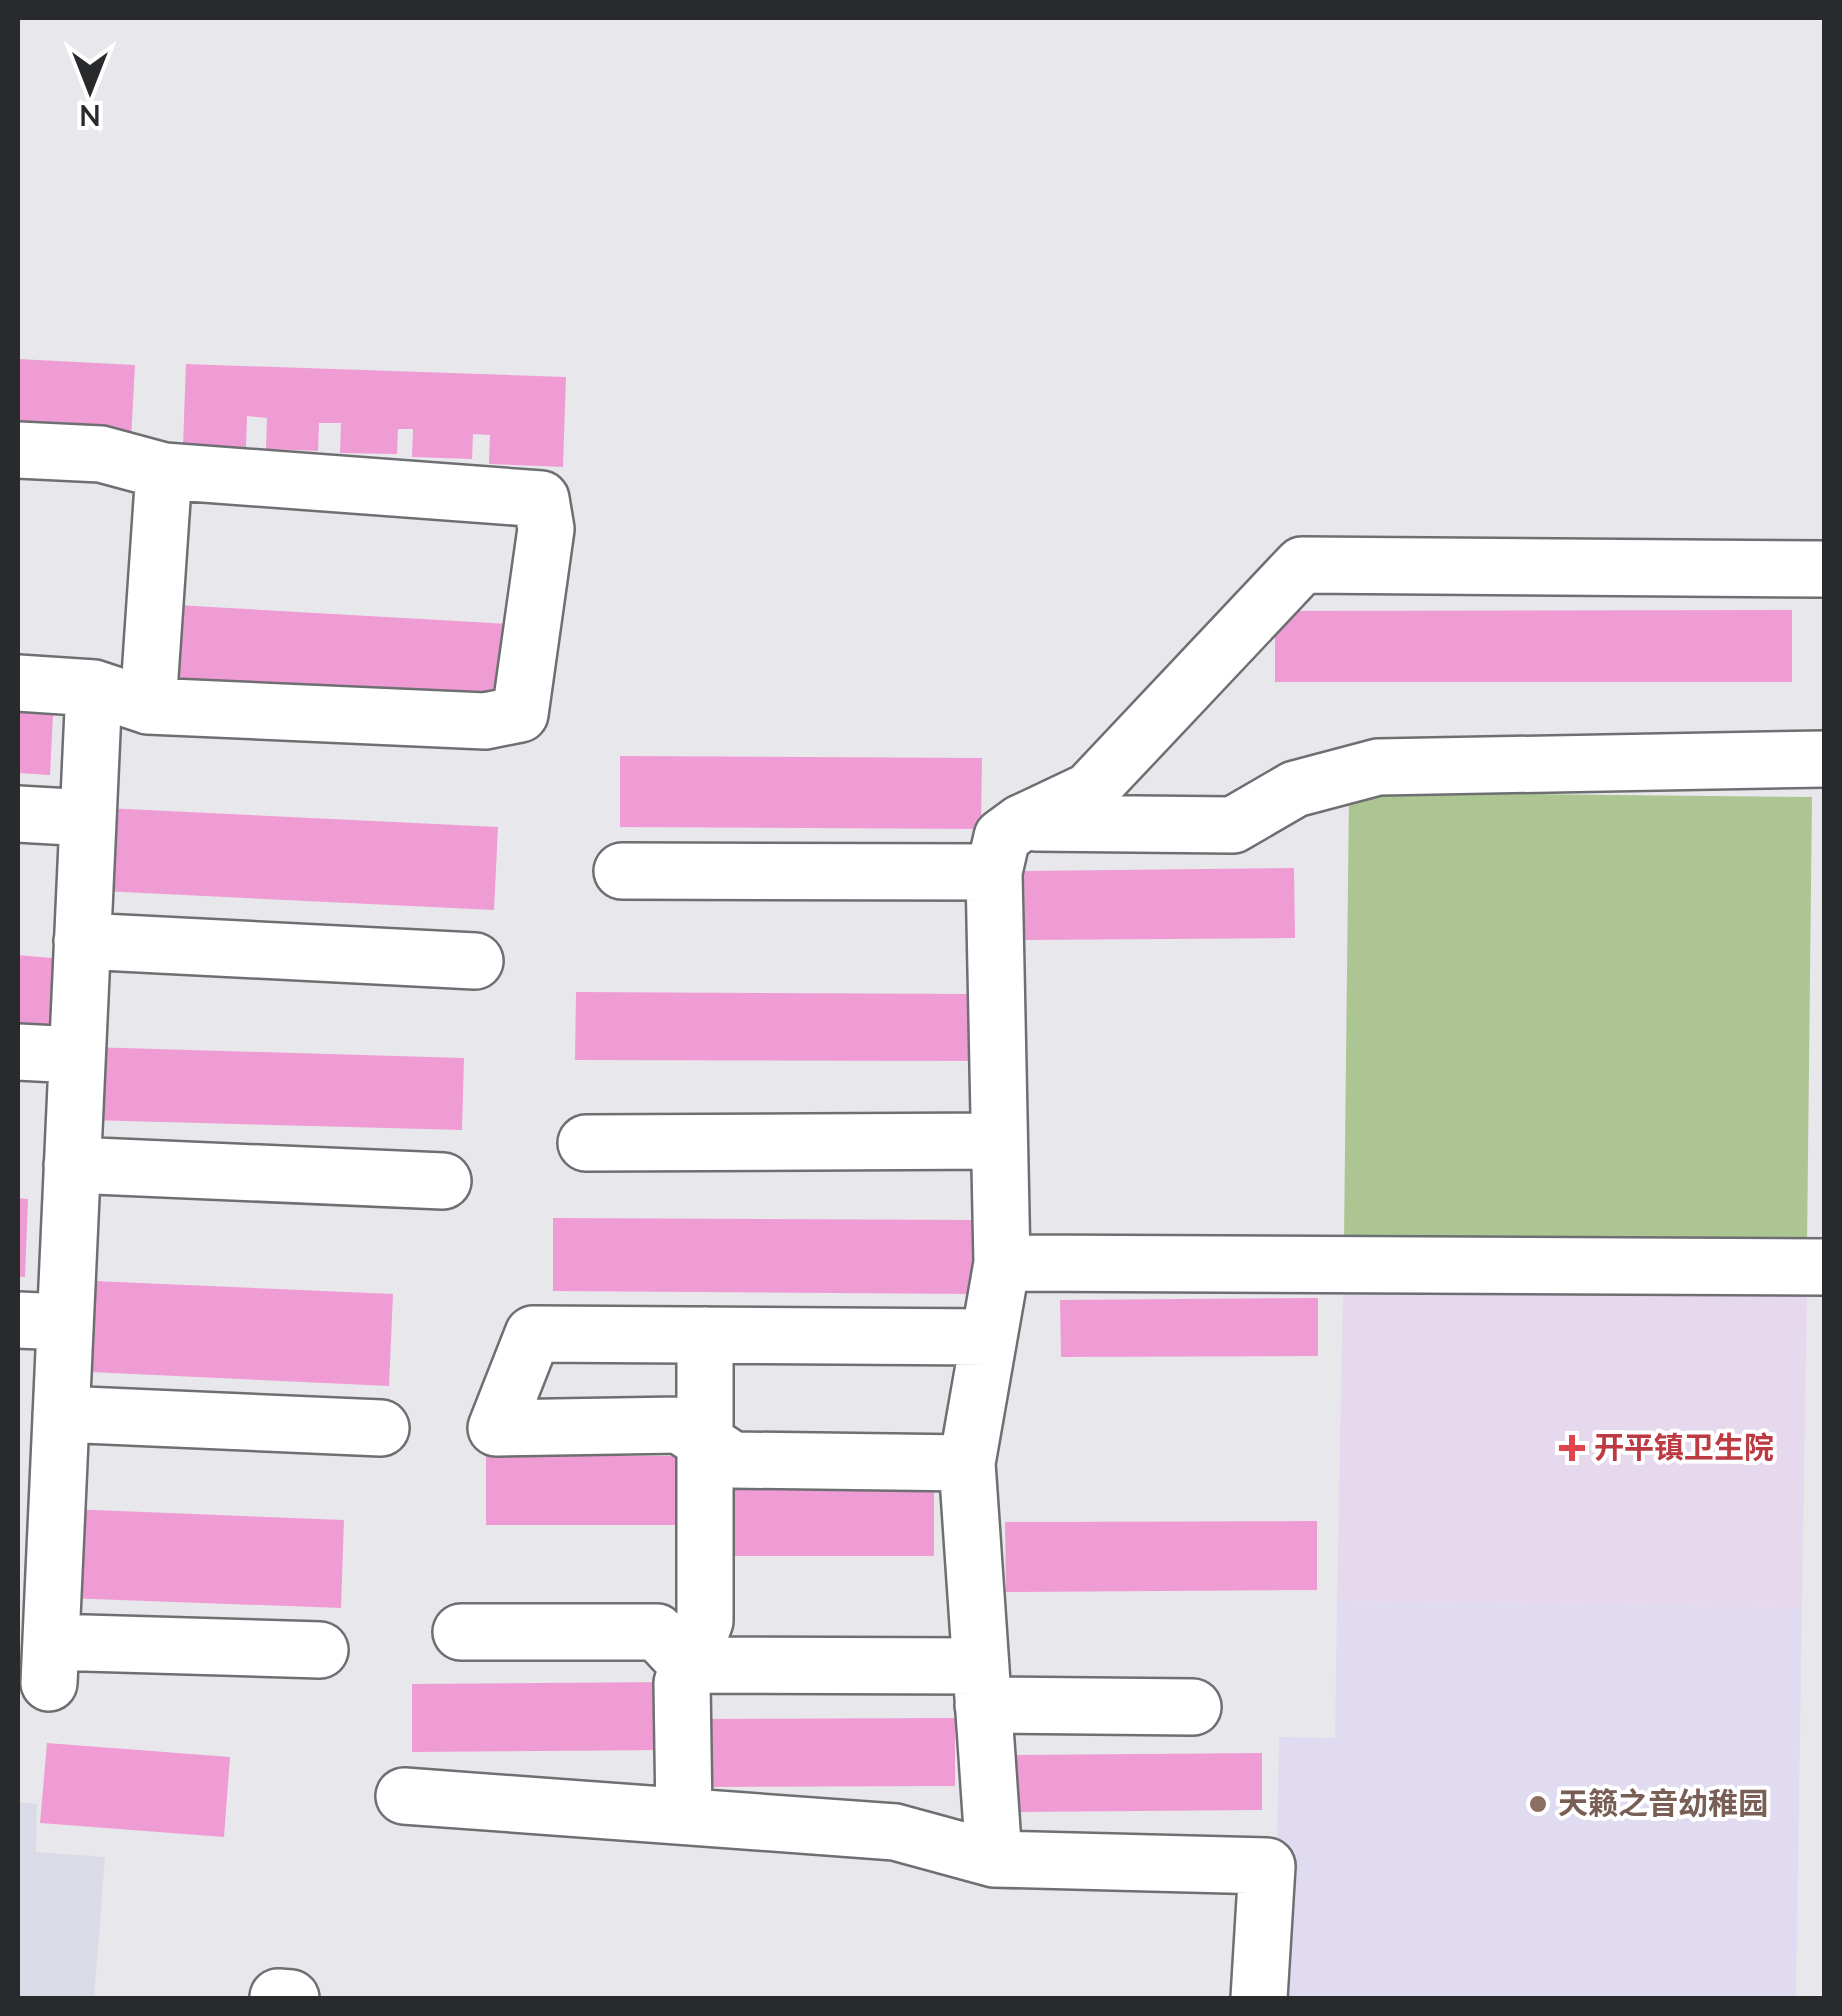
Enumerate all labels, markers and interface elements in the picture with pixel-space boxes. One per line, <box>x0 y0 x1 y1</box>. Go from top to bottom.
north arrow <box>40 40 140 140</box>
text: N <box>79 99 101 133</box>
place label: 开平镇卫生院 <box>1594 1428 1774 1464</box>
marker: 开平镇卫生院 <box>1559 1435 1585 1461</box>
place label: 天籁之音幼稚园 <box>1558 1784 1768 1820</box>
marker: 天籁之音幼稚园 <box>1527 1793 1549 1815</box>

